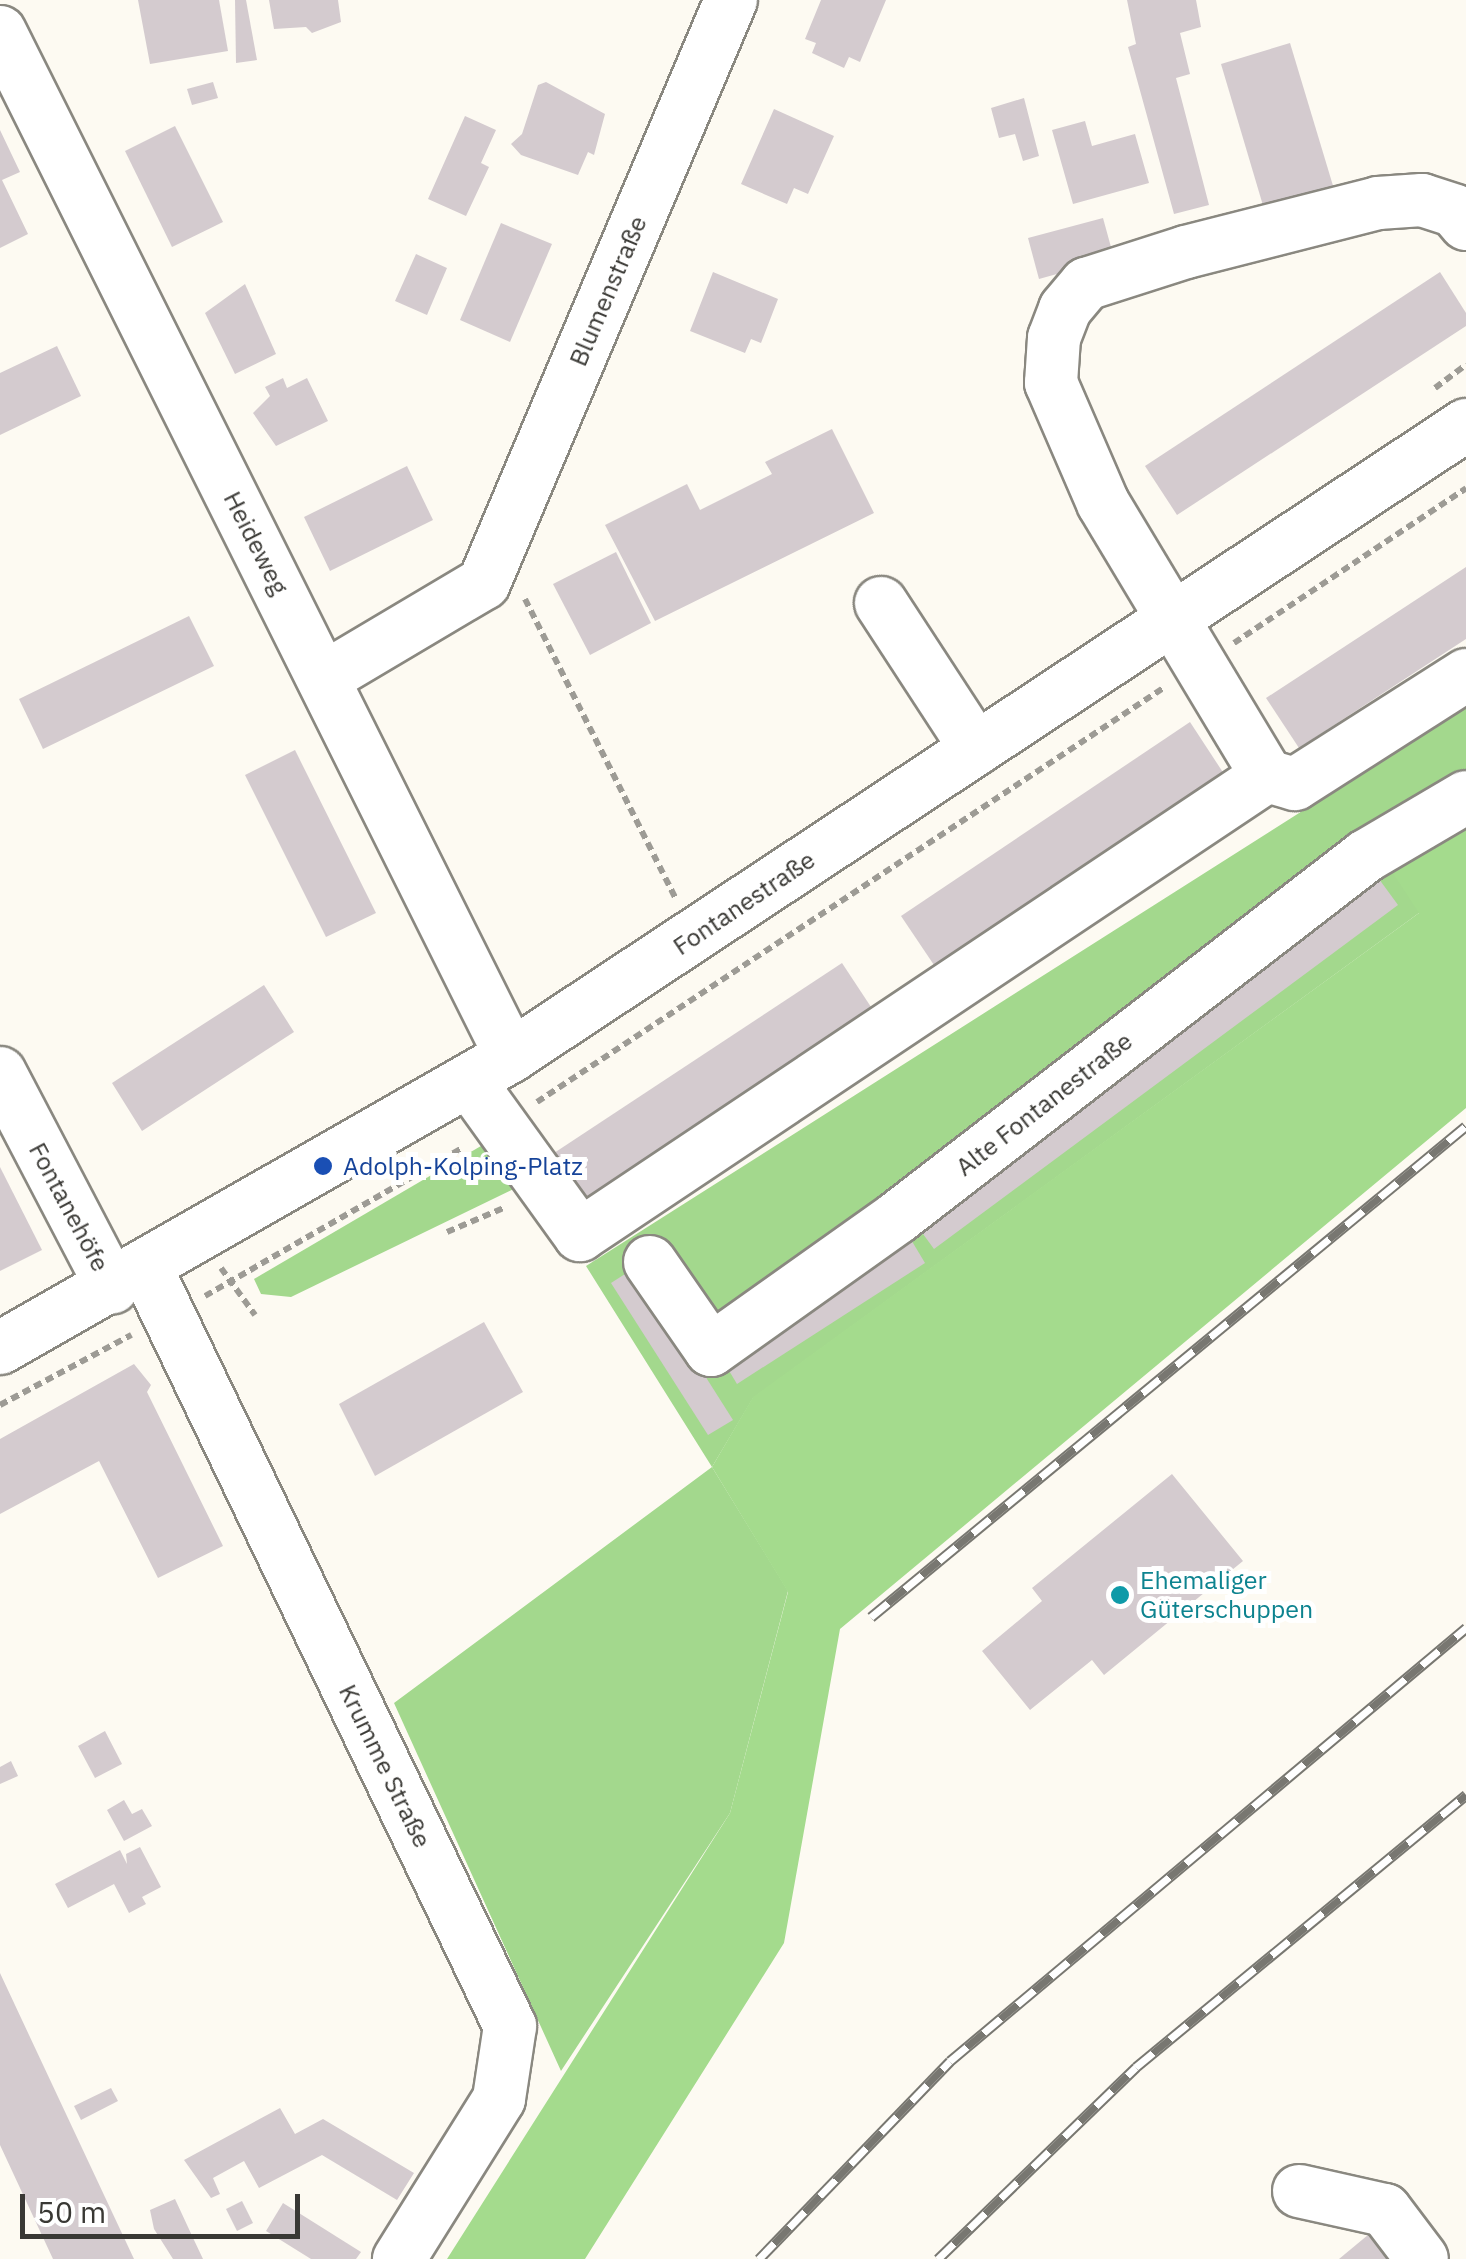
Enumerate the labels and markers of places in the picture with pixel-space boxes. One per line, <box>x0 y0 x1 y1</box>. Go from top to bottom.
place label: Adolph-Kolping-Platz <box>343 1151 583 1181</box>
marker: Adolph-Kolping-Platz <box>312 1155 334 1177</box>
place label: Ehemaliger Güterschuppen <box>1140 1566 1313 1625</box>
marker: Ehemaliger Güterschuppen <box>1109 1584 1131 1606</box>

